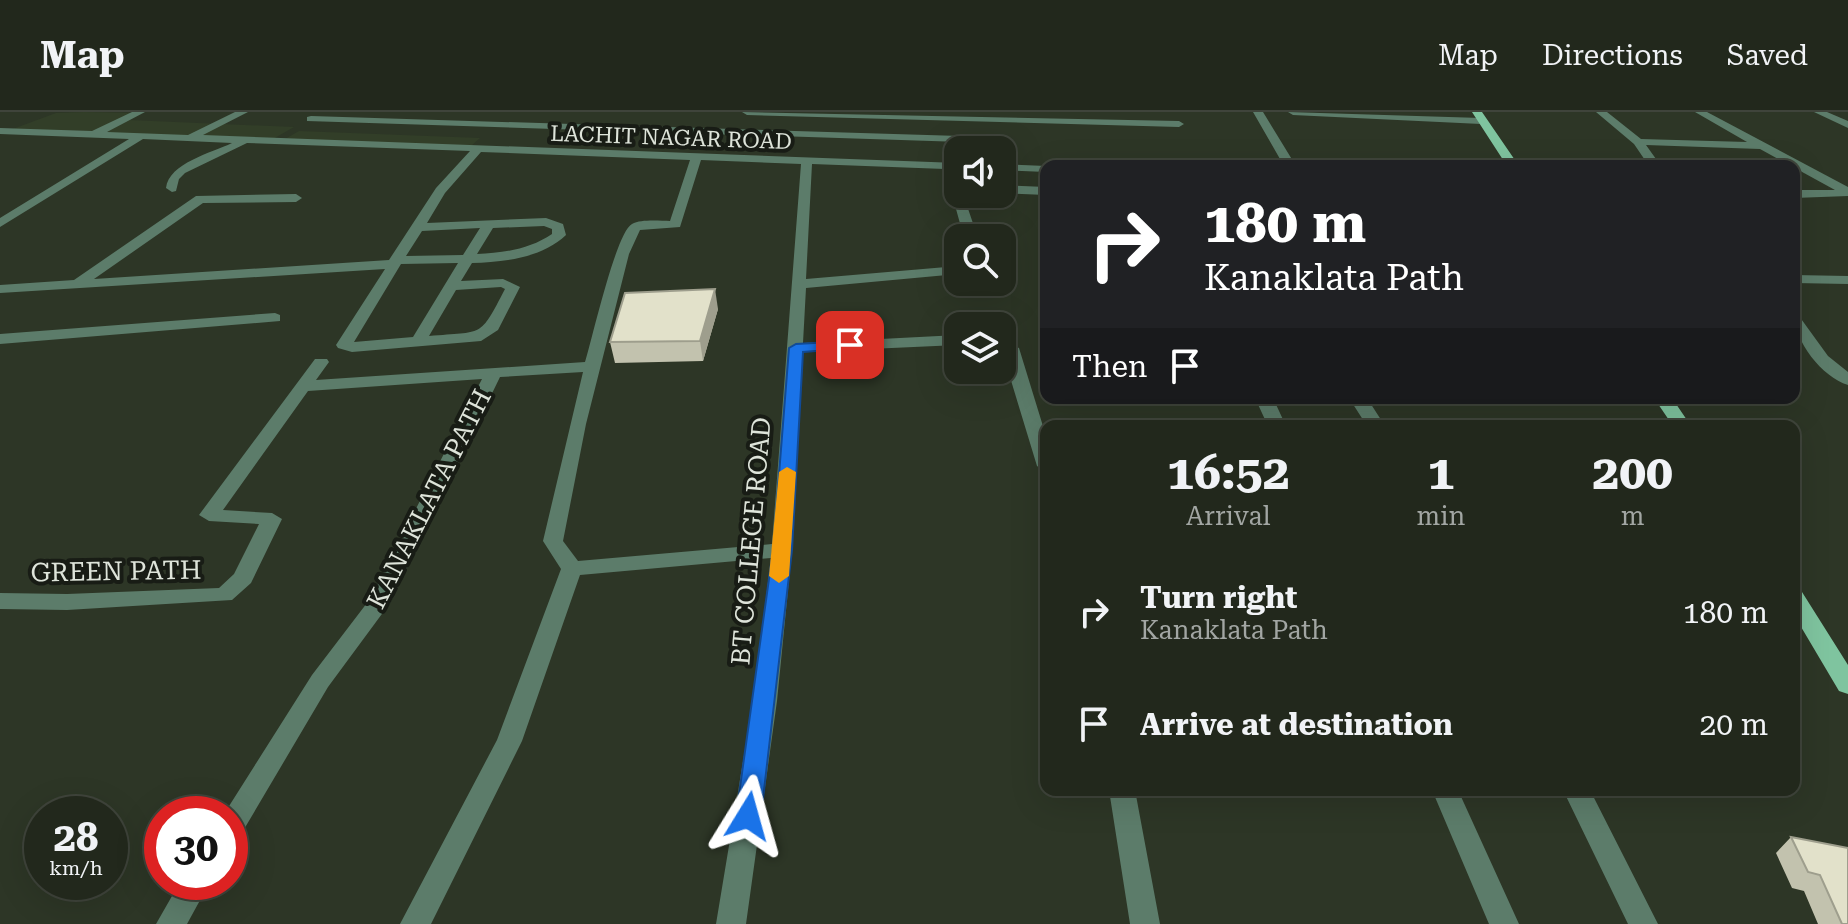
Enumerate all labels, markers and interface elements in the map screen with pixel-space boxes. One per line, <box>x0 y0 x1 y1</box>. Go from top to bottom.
text: Map <box>40 33 125 77</box>
text: Map <box>1438 39 1498 72</box>
text: Directions <box>1542 39 1683 72</box>
text: Saved <box>1727 39 1808 72</box>
street label: LACHIT NAGAR ROAD <box>550 121 792 154</box>
map controls <box>944 136 1016 384</box>
button: sound <box>944 136 1016 208</box>
text: 180 m <box>1204 190 1366 256</box>
icon: right <box>1072 192 1176 296</box>
button: search <box>944 224 1016 296</box>
text: Kanaklata Path <box>1204 257 1464 299</box>
pin <box>816 311 884 379</box>
button: layers <box>944 312 1016 384</box>
icon: arrive <box>828 323 872 367</box>
icon: arrive <box>1163 344 1207 388</box>
text: Then <box>1072 349 1147 384</box>
street label: KANAKLATA PATH <box>361 384 497 614</box>
street label: BT COLLEGE ROAD <box>725 416 777 666</box>
text: 16:52 <box>1167 445 1290 501</box>
text: 1 <box>1427 445 1454 501</box>
text: 200 <box>1592 445 1673 501</box>
text: Arrival <box>1186 501 1271 531</box>
text: min <box>1417 501 1465 531</box>
text: m <box>1621 501 1645 531</box>
street label: GREEN PATH <box>30 555 202 587</box>
text: Turn right <box>1140 580 1297 615</box>
icon: right <box>1072 590 1116 634</box>
text: 180 m <box>1683 595 1768 630</box>
text: Kanaklata Path <box>1140 615 1328 645</box>
icon: arrive <box>1072 702 1116 746</box>
text: Arrive at destination <box>1140 707 1453 742</box>
text: 20 m <box>1699 707 1768 742</box>
position arrow <box>706 774 790 858</box>
speed limit sign: 30 <box>144 796 248 900</box>
text: 28 <box>54 814 98 861</box>
text: km/h <box>49 856 103 880</box>

